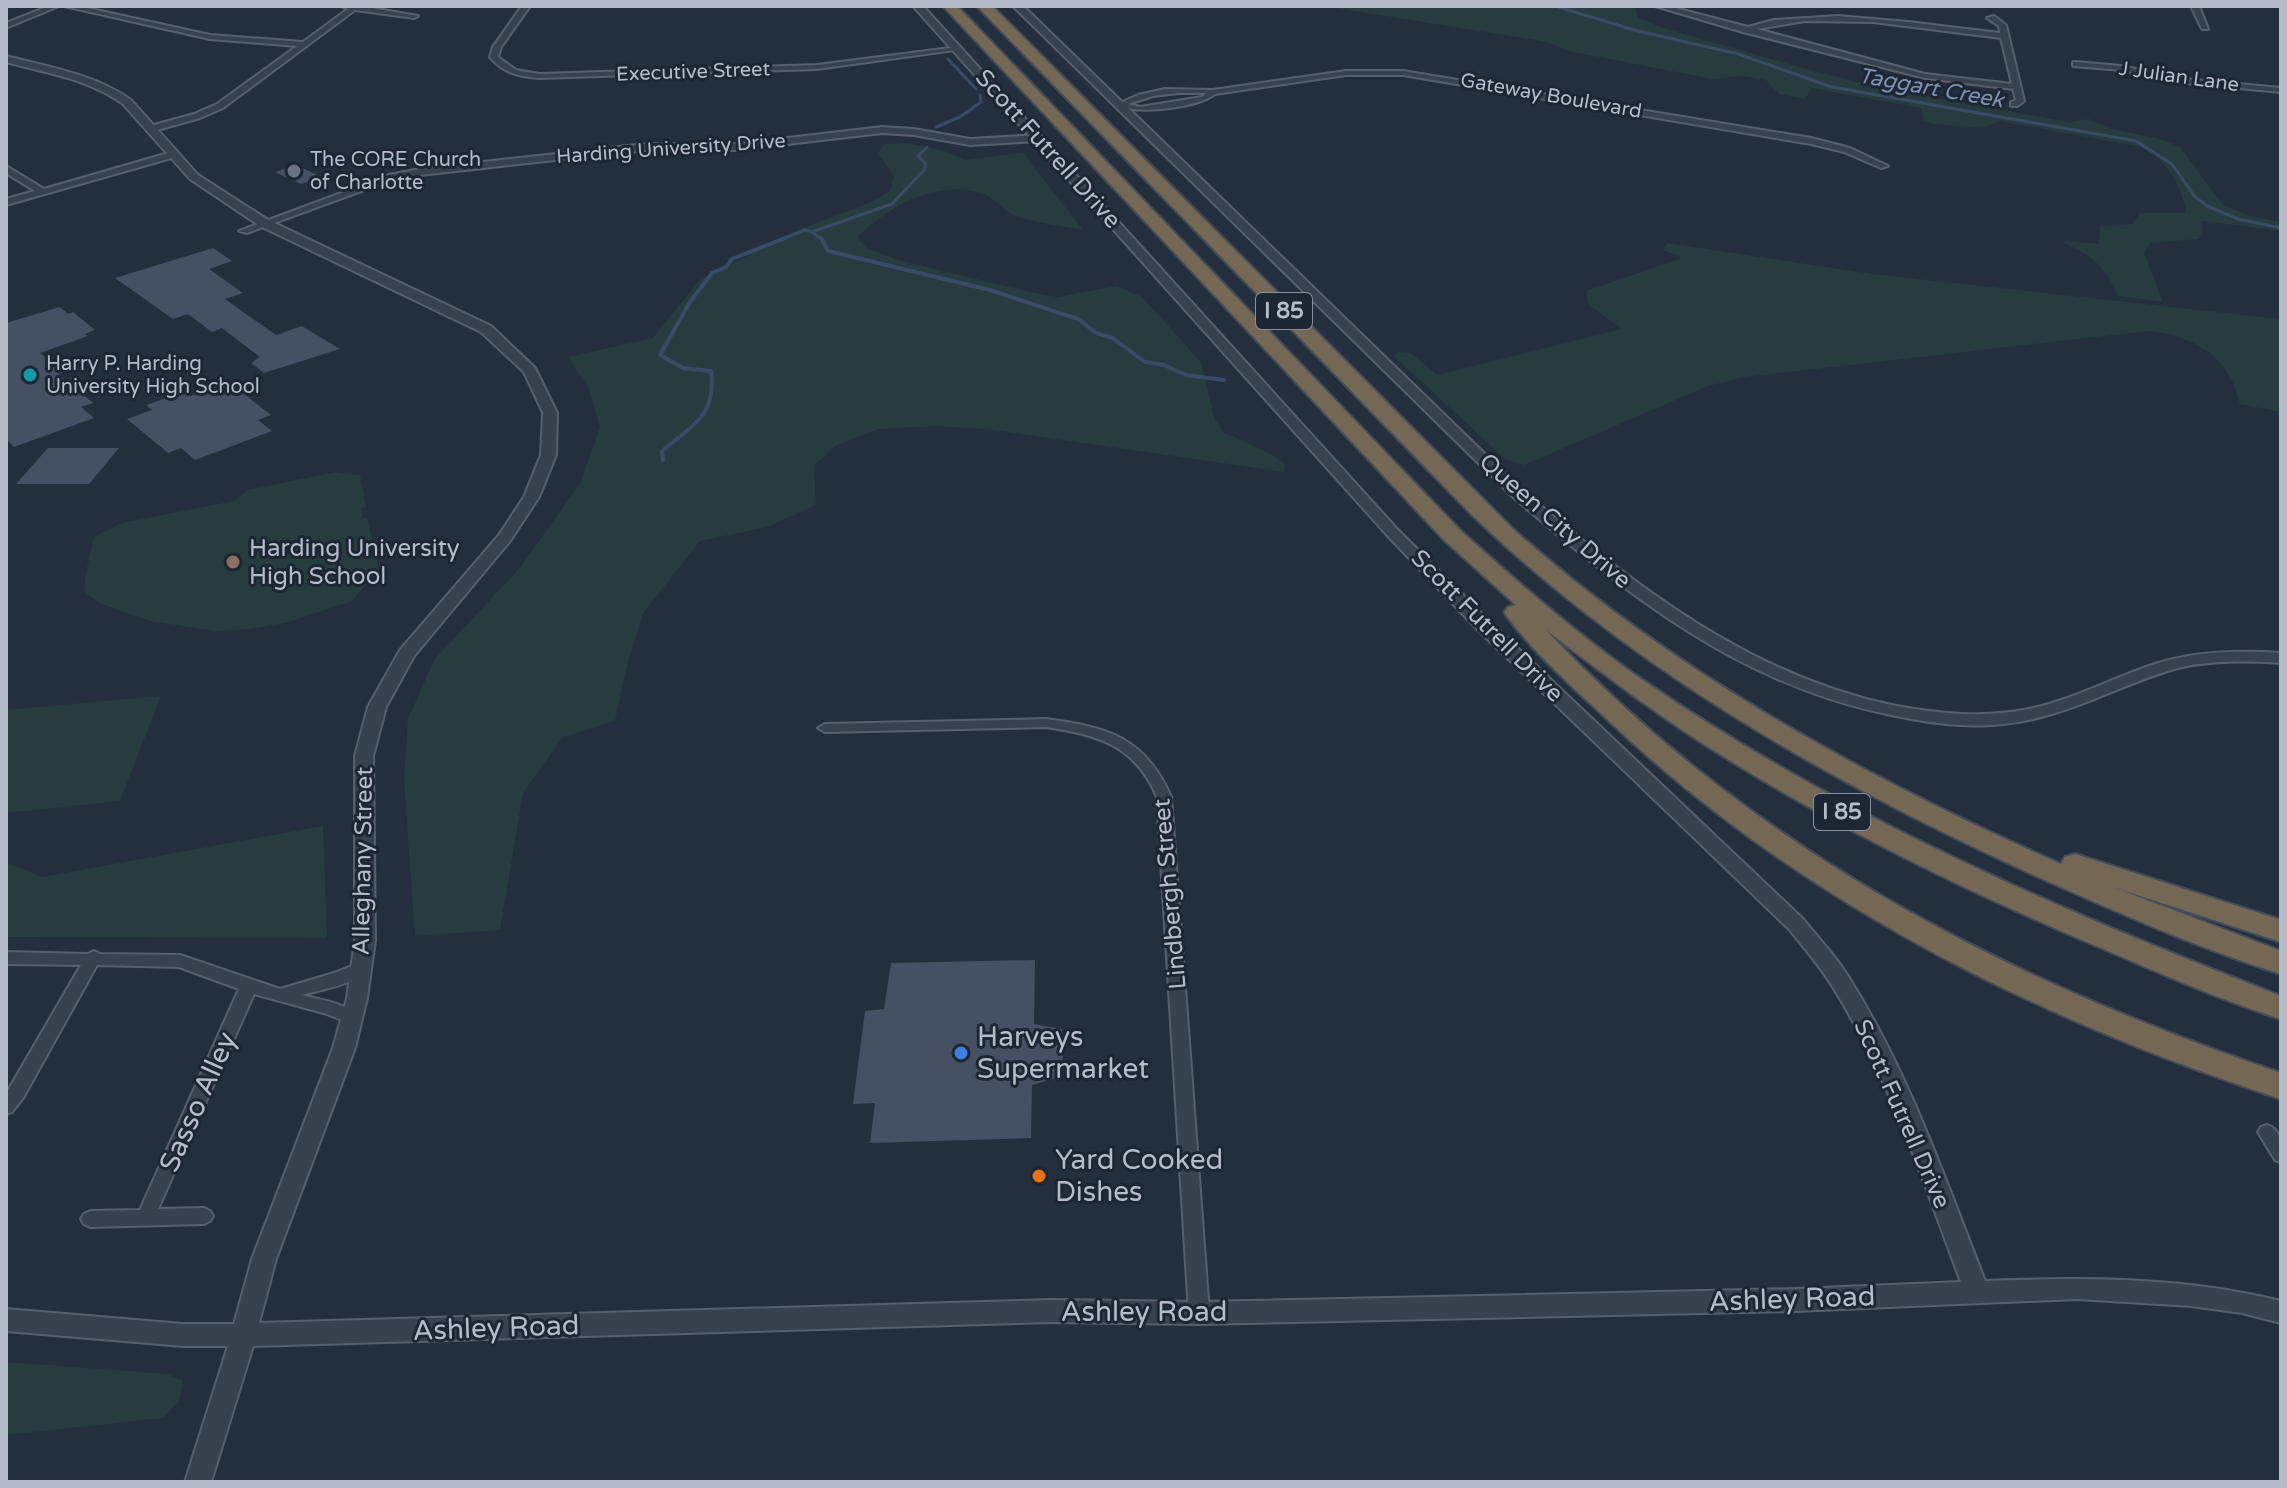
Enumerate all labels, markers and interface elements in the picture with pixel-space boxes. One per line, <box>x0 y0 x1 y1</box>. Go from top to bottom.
street label: Executive Street <box>616 57 771 87</box>
street label: J Julian Lane <box>2117 57 2241 97</box>
water label: Taggart Creek <box>1856 62 2008 114</box>
street label: Scott Futrell Drive <box>969 64 1127 234</box>
street label: Gateway Boulevard <box>1459 68 1643 124</box>
street label: Harding University Drive <box>555 129 787 169</box>
place label: The CORE Church of Charlotte <box>310 148 481 195</box>
marker: The CORE Church of Charlotte <box>285 162 303 180</box>
road number: I 85 <box>1256 293 1312 329</box>
place label: Harry P. Harding University High School <box>46 352 260 399</box>
marker: Harry P. Harding University High School <box>21 366 39 384</box>
street label: Queen City Drive <box>1473 447 1637 595</box>
place label: Harding University High School <box>249 534 460 591</box>
street label: Scott Futrell Drive <box>1405 544 1569 708</box>
marker: Harding University High School <box>224 553 242 571</box>
street label: Alleghany Street <box>347 766 379 956</box>
road number: I 85 <box>1814 794 1870 830</box>
street label: Lindbergh Street <box>1147 797 1193 991</box>
street label: Scott Futrell Drive <box>1847 1015 1957 1213</box>
place label: Harveys Supermarket <box>977 1020 1149 1086</box>
street label: Sasso Alley <box>152 1027 244 1177</box>
marker: Harveys Supermarket <box>952 1044 970 1062</box>
place label: Yard Cooked Dishes <box>1055 1143 1223 1209</box>
marker: Yard Cooked Dishes <box>1030 1167 1048 1185</box>
street label: Ashley Road <box>1708 1279 1876 1319</box>
street label: Ashley Road <box>1061 1295 1227 1329</box>
street label: Ashley Road <box>412 1308 580 1348</box>

